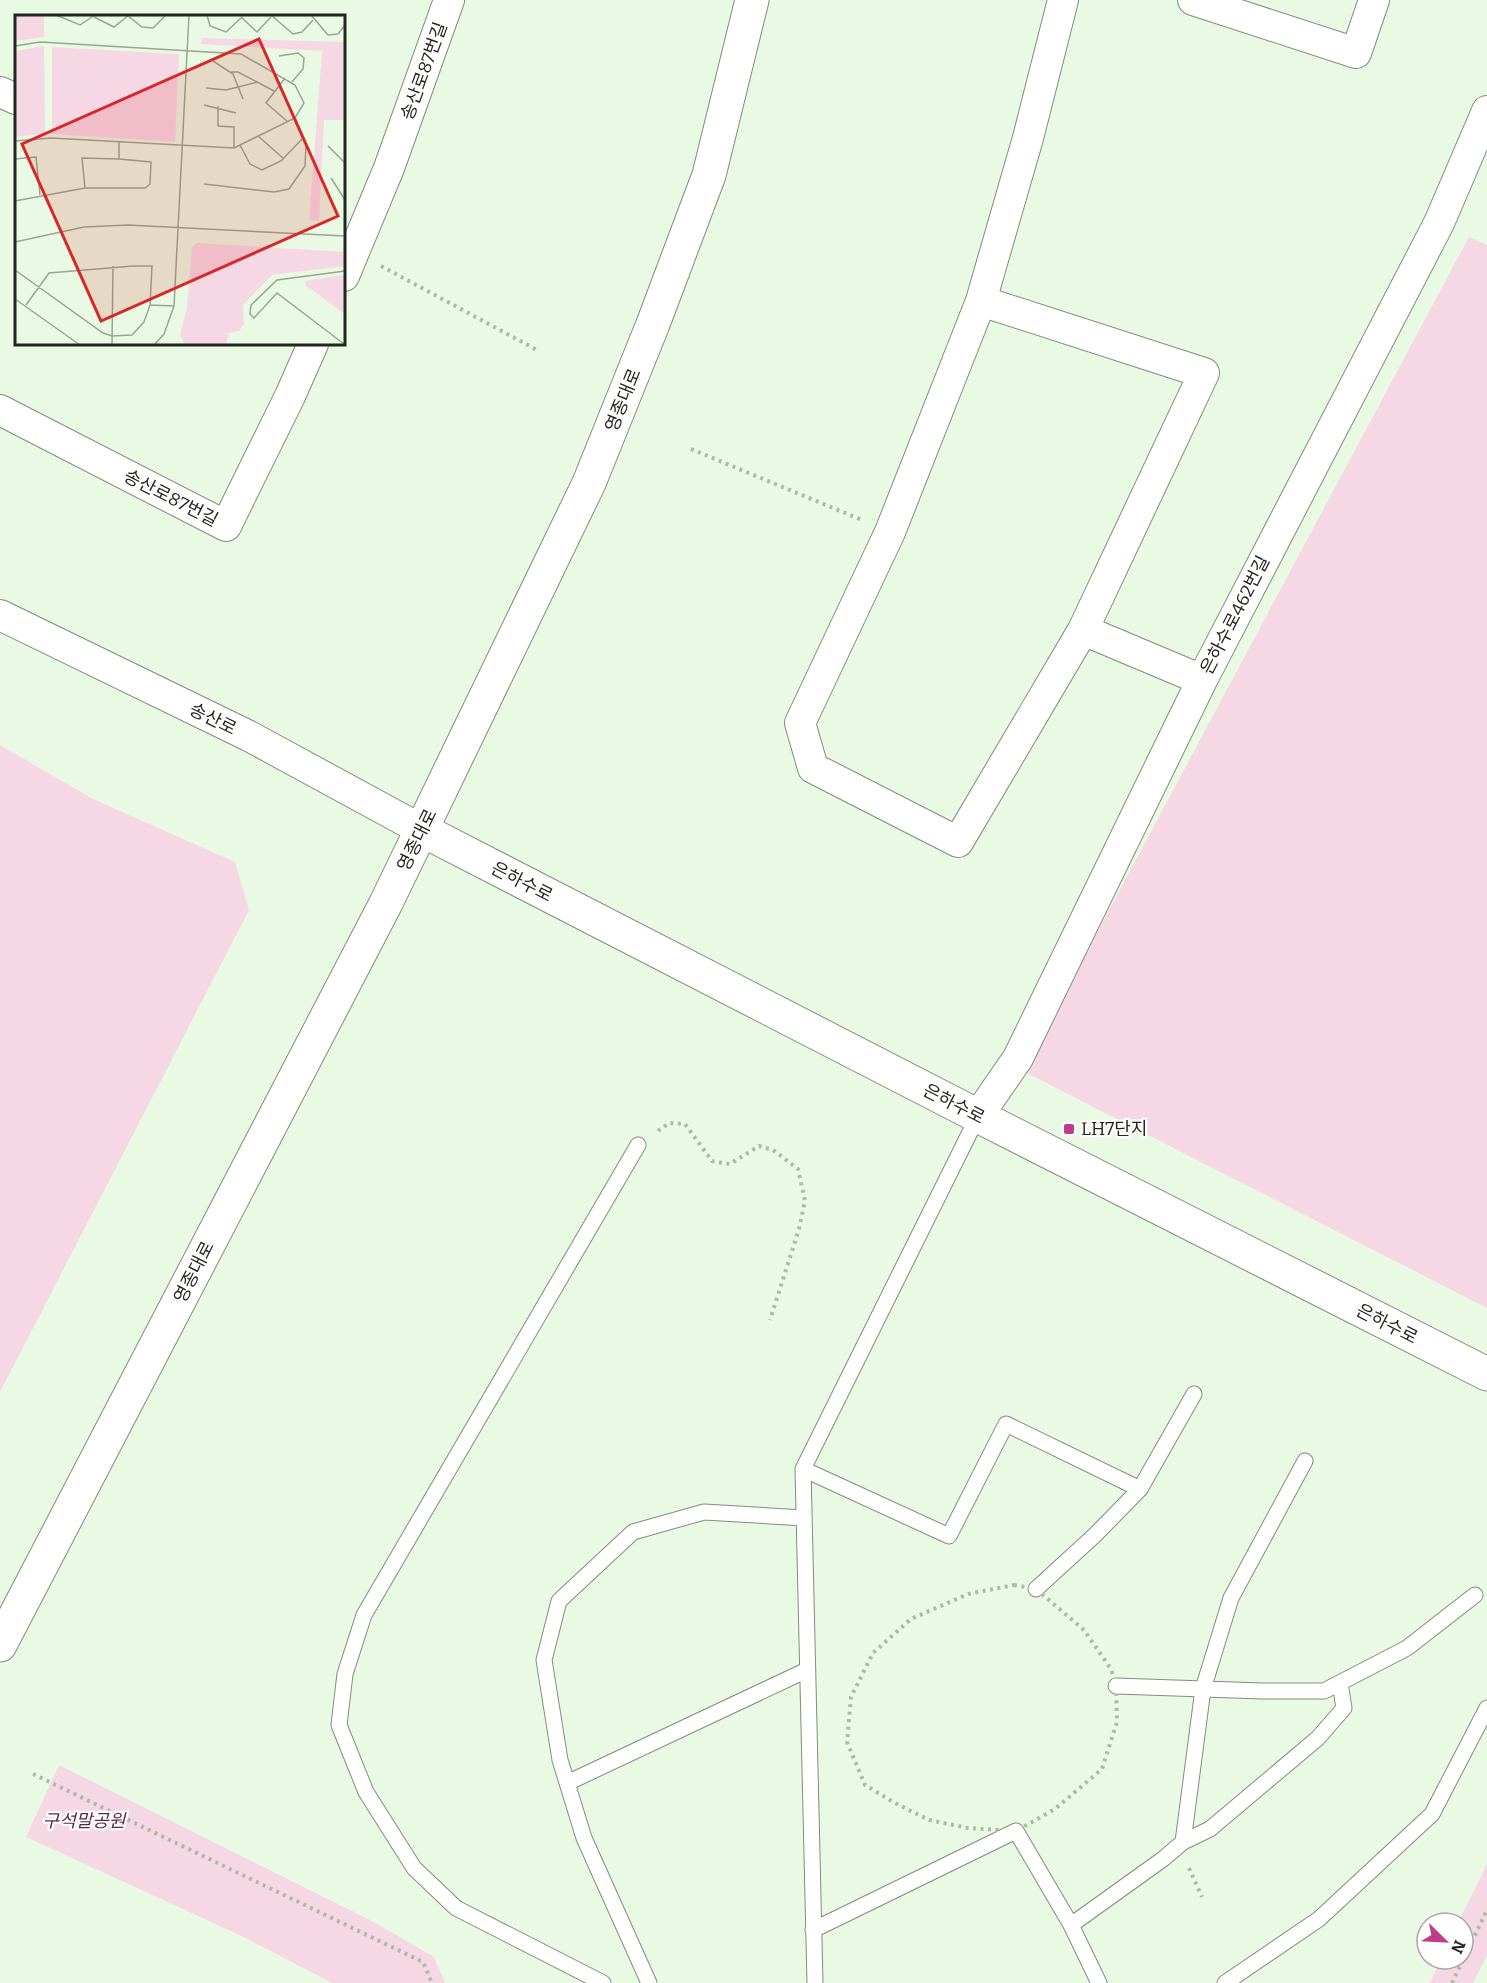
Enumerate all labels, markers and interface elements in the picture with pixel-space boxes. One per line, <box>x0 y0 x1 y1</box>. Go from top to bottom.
inset map <box>15 15 345 345</box>
street label: 송산로87번길 <box>396 19 452 123</box>
street label: 영종대로 <box>600 365 646 435</box>
street label: 송산로87번길 <box>120 465 222 531</box>
street label: 은하수로462번길 <box>1196 552 1274 678</box>
street label: 송산로 <box>186 698 240 740</box>
street label: 영종대로 <box>393 805 441 875</box>
street label: 은하수로 <box>487 857 557 907</box>
street label: 은하수로 <box>919 1079 989 1129</box>
place label: LH7단지 <box>1081 1118 1147 1140</box>
marker: LH7단지 <box>1062 1122 1076 1136</box>
street label: 영종대로 <box>169 1237 219 1307</box>
street label: 은하수로 <box>1352 1299 1422 1349</box>
park label: 구석말공원 <box>43 1810 127 1832</box>
north arrow <box>1415 1911 1475 1971</box>
text: N <box>1447 1937 1469 1956</box>

